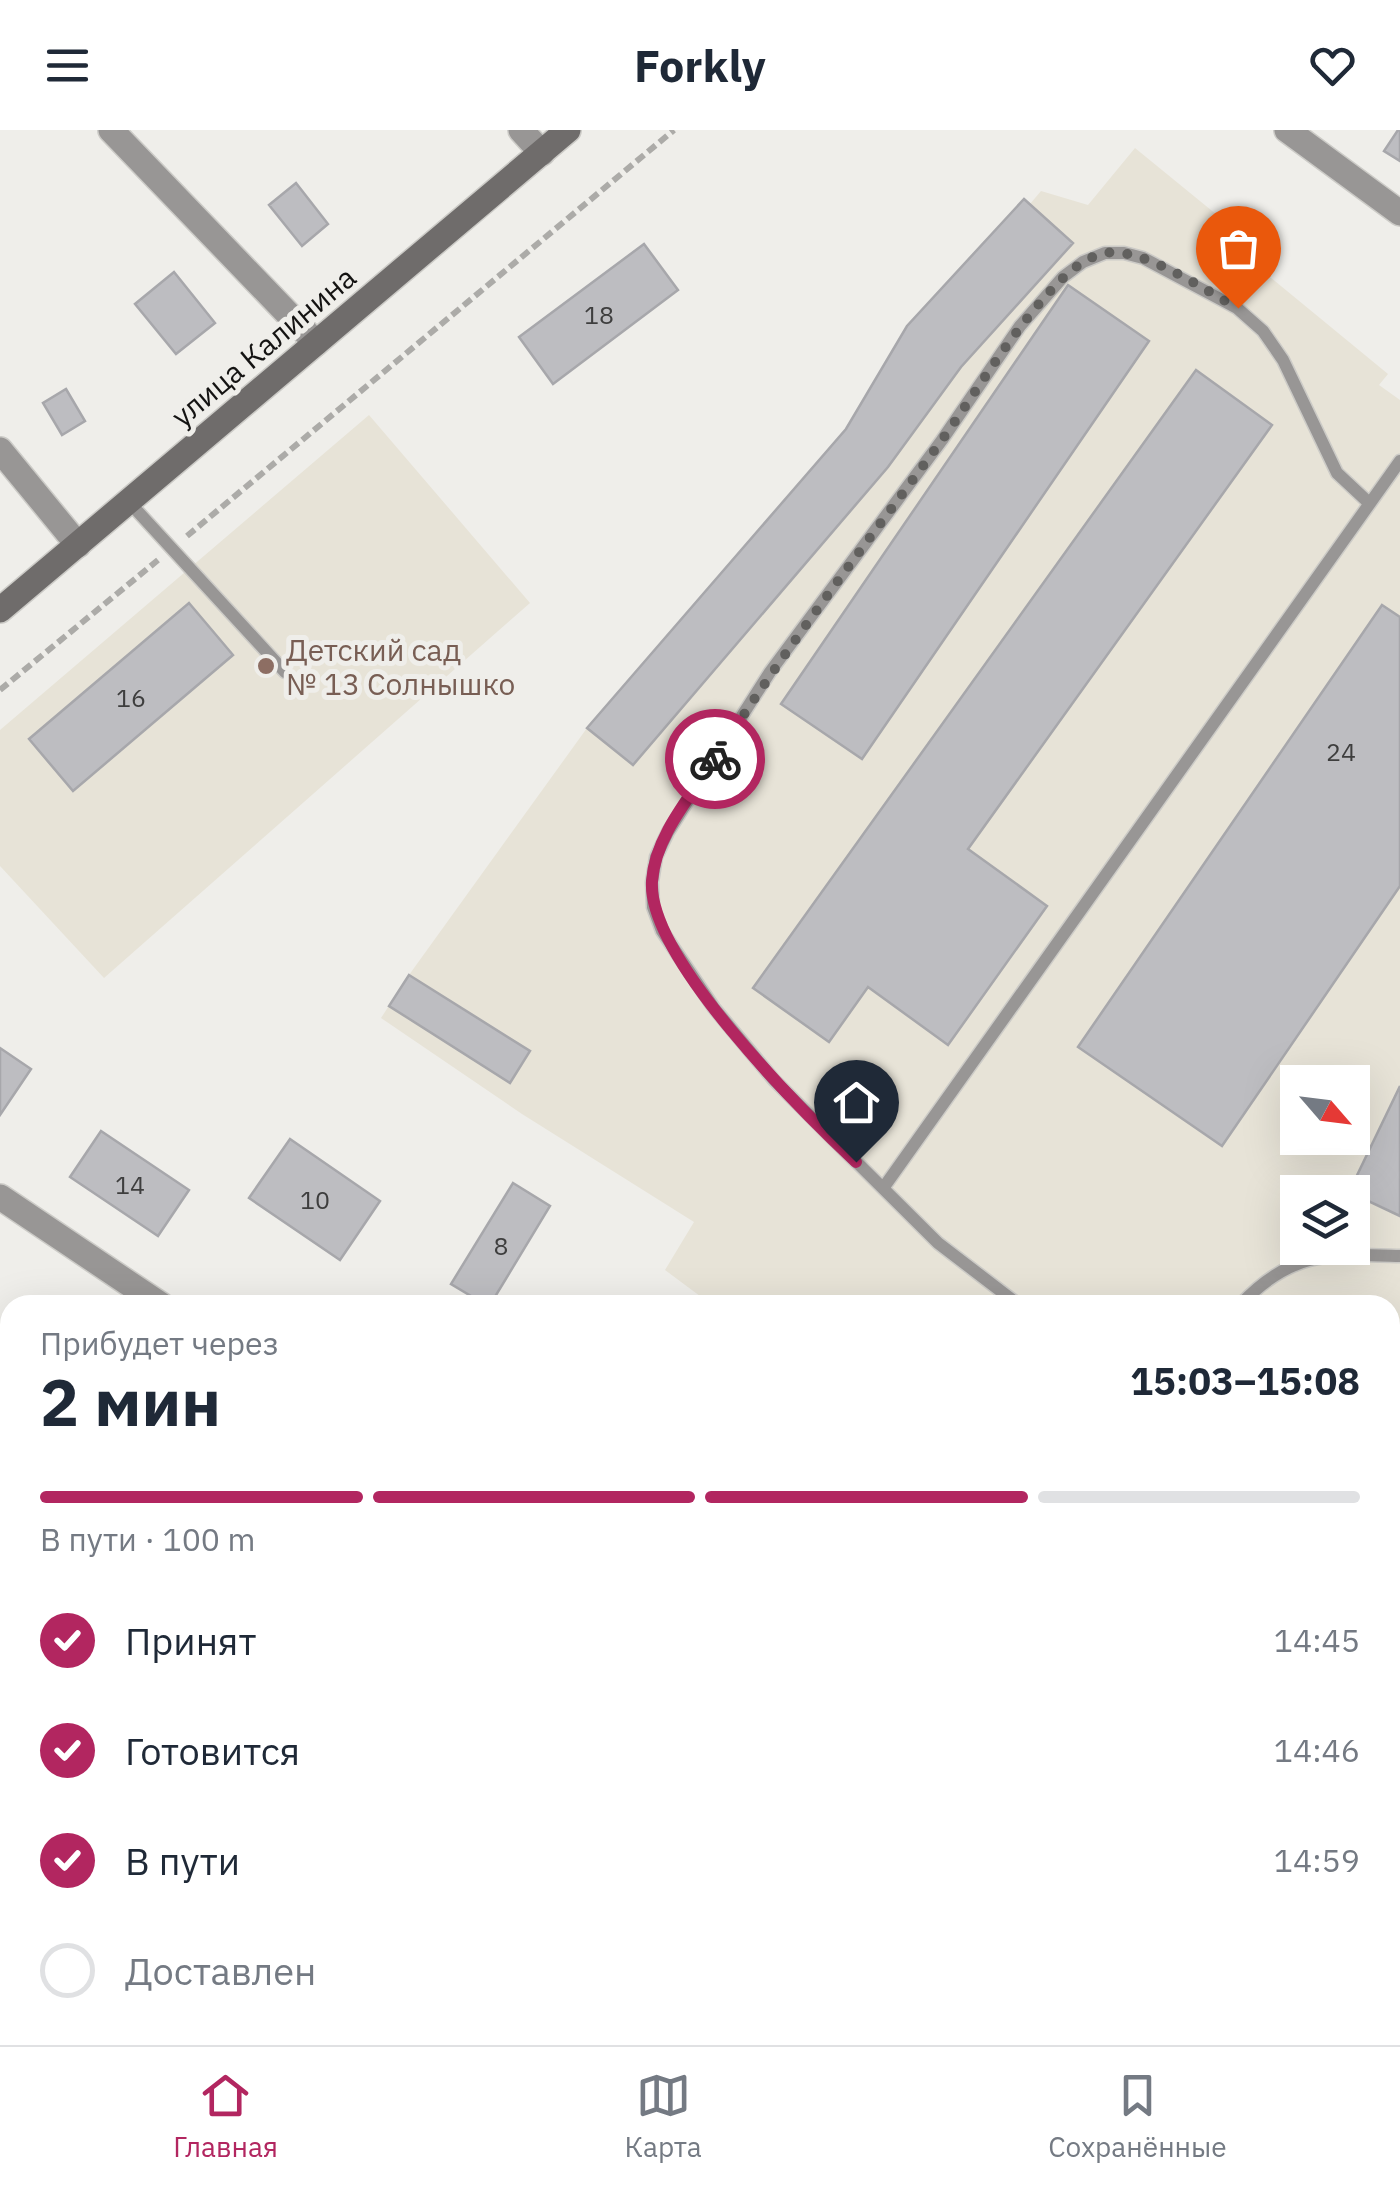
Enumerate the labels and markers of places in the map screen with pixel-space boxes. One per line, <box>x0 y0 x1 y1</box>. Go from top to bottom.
pin <box>1196 206 1281 309</box>
place label: Детский сад № 13 Солнышко <box>286 630 515 703</box>
marker: Детский сад № 13 Солнышко <box>255 655 277 677</box>
pin <box>814 1060 899 1163</box>

